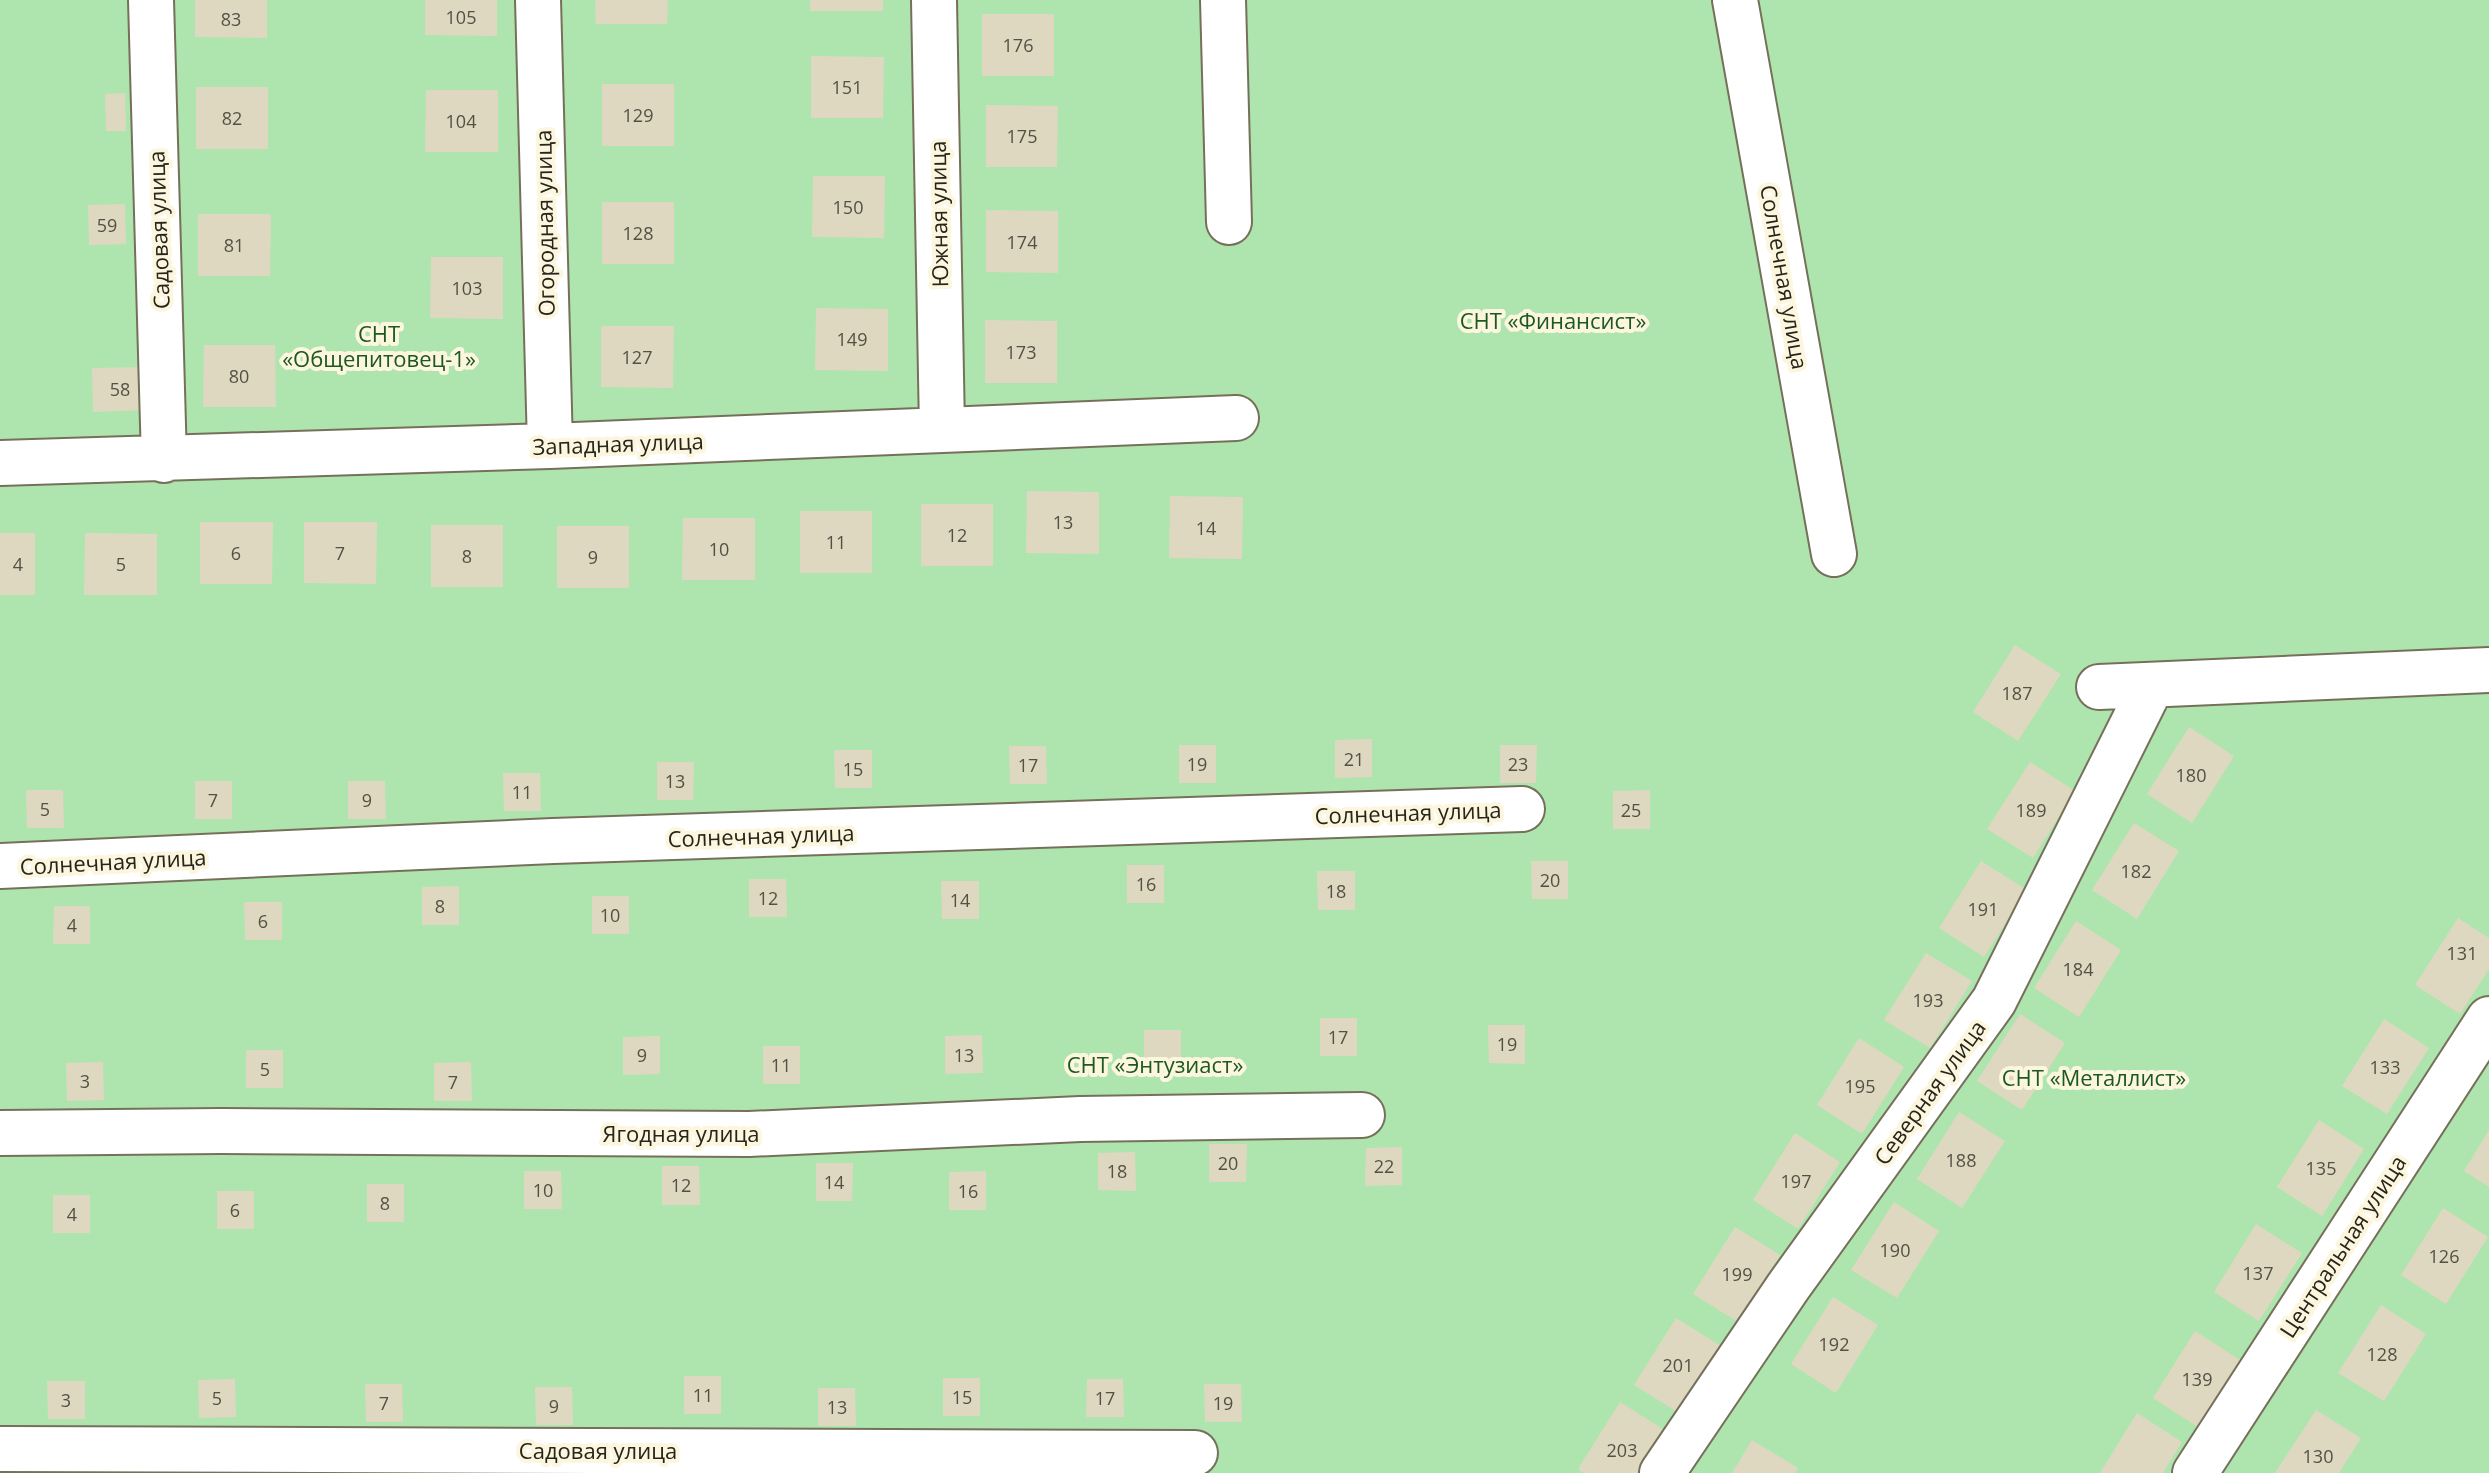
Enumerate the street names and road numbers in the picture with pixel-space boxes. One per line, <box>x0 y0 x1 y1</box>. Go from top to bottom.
street label: Огородная улица <box>527 129 561 317</box>
street label: Южная улица <box>922 140 954 288</box>
street label: Садовая улица <box>140 150 176 310</box>
street label: Солнечная улица <box>1754 182 1816 372</box>
street label: Западная улица <box>532 425 704 461</box>
street label: Солнечная улица <box>1314 794 1502 830</box>
street label: Солнечная улица <box>667 817 855 853</box>
street label: Солнечная улица <box>19 841 207 881</box>
street label: Северная улица <box>1866 1013 1992 1171</box>
street label: Ягодная улица <box>603 1118 759 1148</box>
street label: Центральная улица <box>2272 1149 2412 1343</box>
street label: Садовая улица <box>519 1435 677 1465</box>

